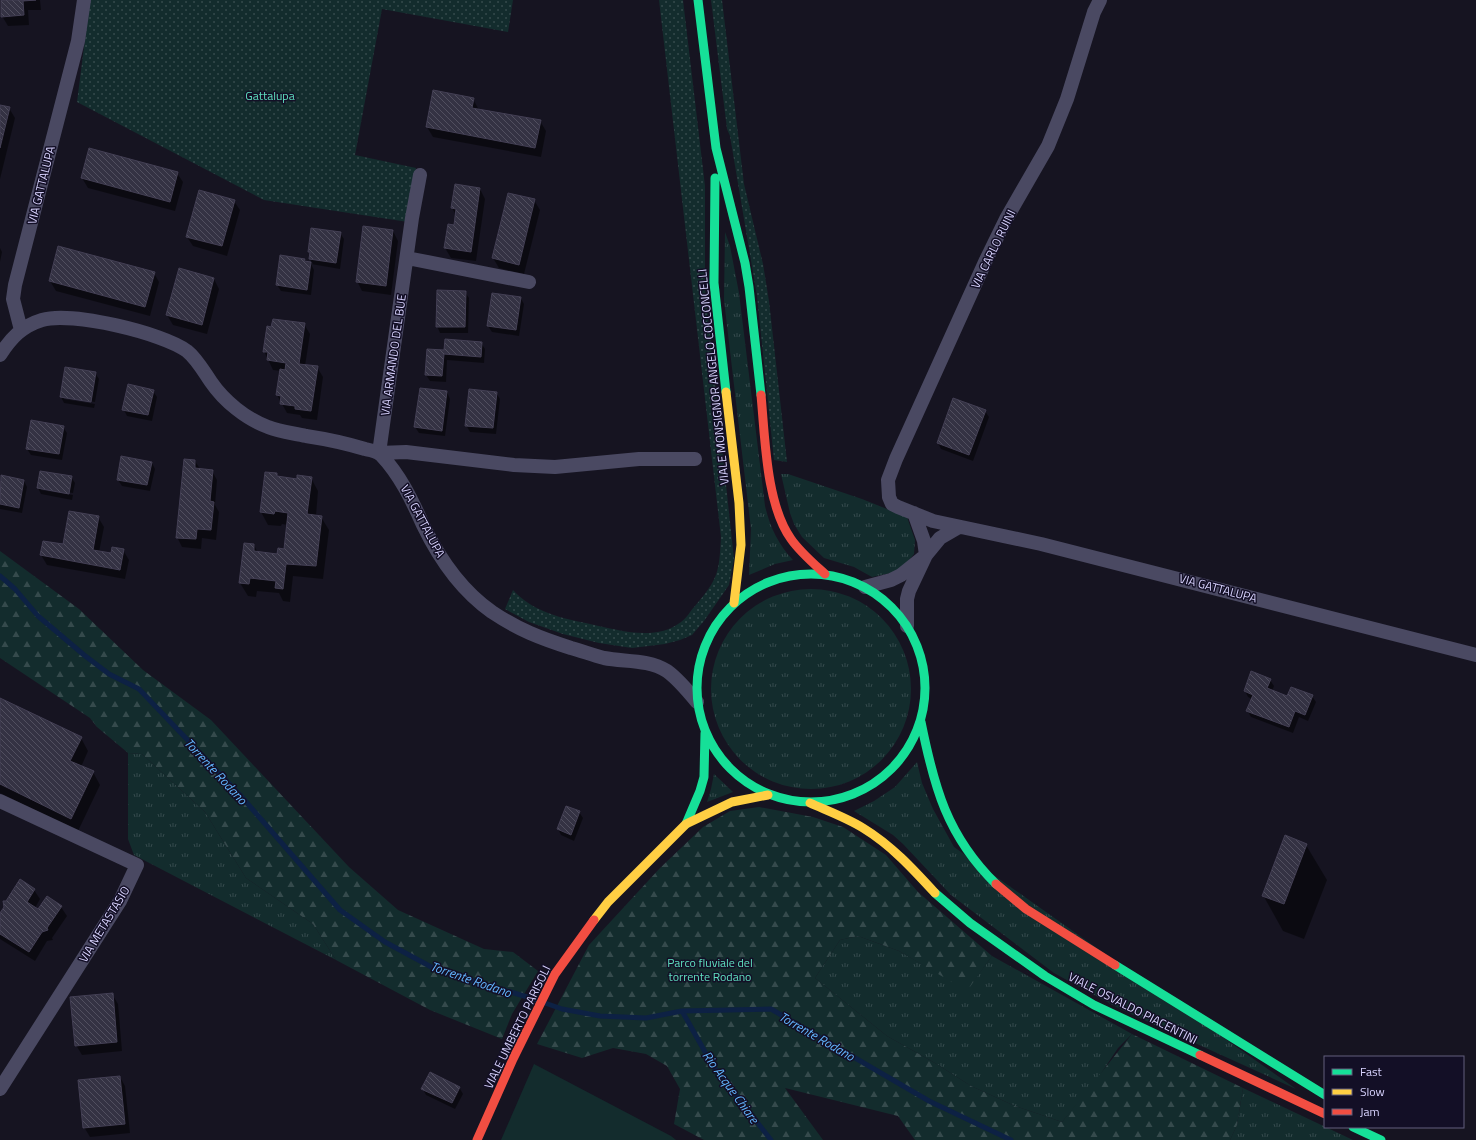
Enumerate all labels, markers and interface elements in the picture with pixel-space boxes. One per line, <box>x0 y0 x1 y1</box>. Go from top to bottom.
park label: Gattalupa <box>245 86 295 105</box>
street label: VIA GATTALUPA <box>22 144 60 226</box>
street label: VIA CARLO RUINI <box>966 206 1020 292</box>
street label: VIALE MONSIGNOR ANGELO COCCONCELLI <box>692 268 734 486</box>
street label: VIA ARMANDO DEL BUE <box>375 293 411 417</box>
street label: VIA GATTALUPA <box>396 481 450 561</box>
street label: VIA GATTALUPA <box>1177 568 1259 608</box>
water label: Torrente Rodano <box>180 733 253 809</box>
street label: VIA METASTASIO <box>74 882 134 966</box>
park label: Parco fluviale del torrente Rodano <box>667 953 753 986</box>
water label: Torrente Rodano <box>428 956 515 1002</box>
street label: VIALE UMBERTO PARISOLI <box>479 962 555 1092</box>
street label: VIALE OSVALDO PIACENTINI <box>1065 967 1201 1049</box>
water label: Torrente Rodano <box>775 1006 859 1066</box>
water label: Rio Acque Chiare <box>698 1047 765 1128</box>
legend <box>1324 1056 1464 1128</box>
text: Fast <box>1360 1062 1383 1081</box>
text: Slow <box>1360 1082 1385 1101</box>
text: Jam <box>1360 1102 1380 1121</box>

